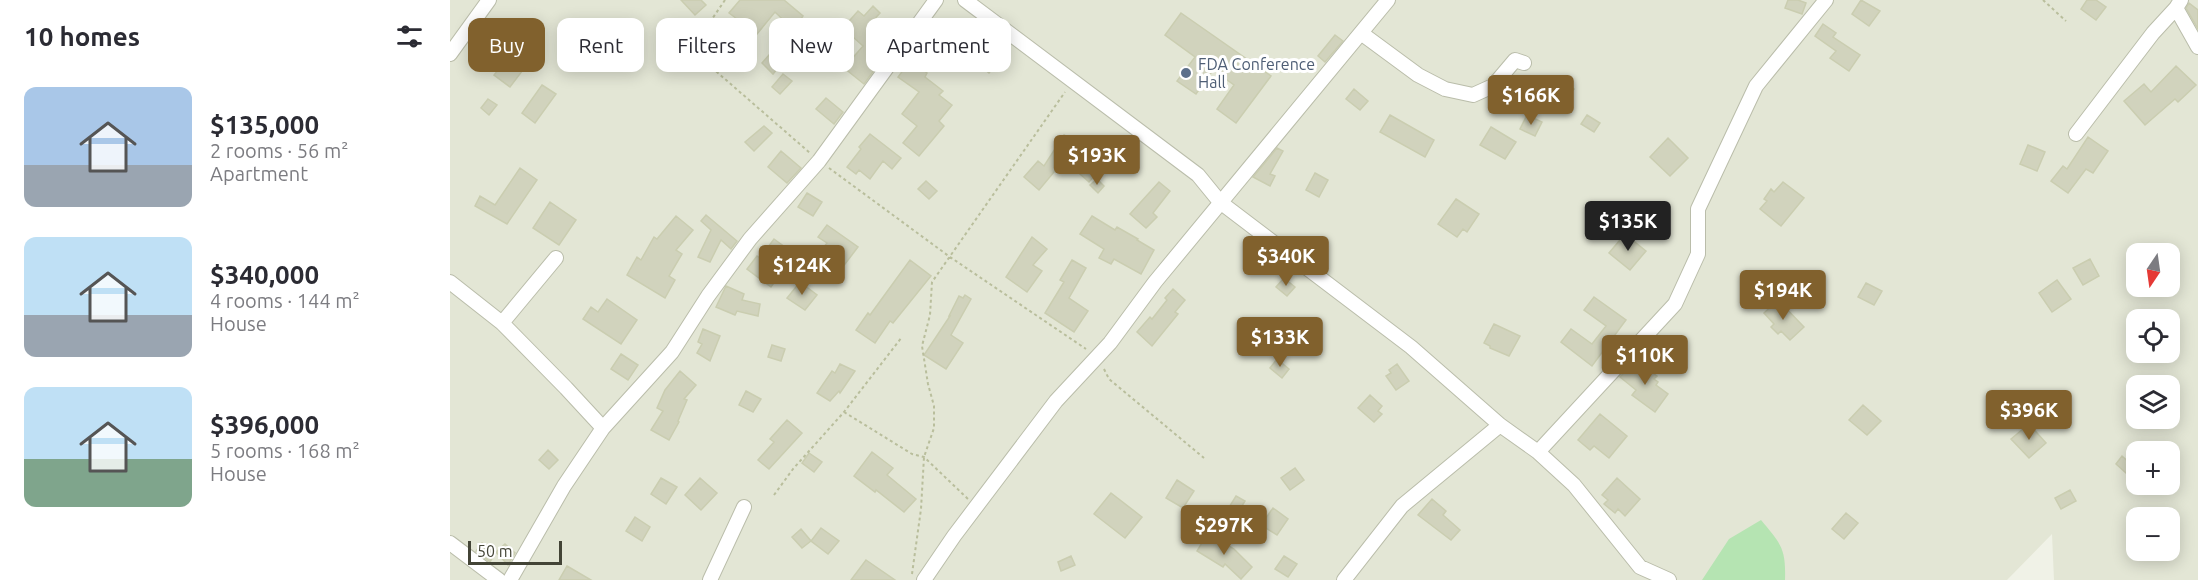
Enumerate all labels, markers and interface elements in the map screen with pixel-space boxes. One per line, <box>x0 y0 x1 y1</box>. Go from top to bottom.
chip: Buy <box>468 18 545 72</box>
chip: Rent <box>557 18 644 72</box>
chip: Filters <box>656 18 757 72</box>
chip: New <box>769 18 854 72</box>
chip: Apartment <box>866 18 1011 72</box>
icon: filters <box>393 20 426 53</box>
text: 10 homes <box>24 22 140 51</box>
place label: FDA Conference Hall <box>1198 55 1315 91</box>
marker: FDA Conference Hall <box>1179 66 1193 80</box>
pin: $166K <box>1489 75 1573 126</box>
text: $166K <box>1502 83 1560 106</box>
text: $135,000 <box>210 110 319 139</box>
icon: home <box>72 111 144 183</box>
pin: $193K <box>1055 135 1139 186</box>
text: 2 rooms · 56 m² <box>210 139 348 162</box>
text: $193K <box>1068 143 1126 166</box>
text: Apartment <box>210 162 308 185</box>
pin: $135K <box>1586 201 1670 252</box>
text: $135K <box>1599 209 1657 232</box>
pin: $340K <box>1244 236 1328 287</box>
north arrow <box>2126 243 2180 297</box>
map controls <box>2126 243 2180 561</box>
text: $340K <box>1257 244 1315 267</box>
pin: $124K <box>760 245 844 296</box>
text: $124K <box>773 253 831 276</box>
text: $340,000 <box>210 260 319 289</box>
icon: home <box>72 261 144 333</box>
pin: $194K <box>1741 270 1825 321</box>
text: $194K <box>1754 278 1812 301</box>
text: 4 rooms · 144 m² <box>210 289 360 312</box>
button: locate <box>2126 309 2180 363</box>
text: House <box>210 312 267 335</box>
pin: $133K <box>1238 317 1322 368</box>
text: $133K <box>1251 325 1309 348</box>
pin: $110K <box>1603 335 1687 386</box>
text: $110K <box>1616 343 1674 366</box>
button: layers <box>2126 375 2180 429</box>
pin: $396K <box>1987 390 2071 441</box>
text: $396K <box>2000 398 2058 421</box>
text: $396,000 <box>210 410 319 439</box>
icon: home <box>72 411 144 483</box>
text: 5 rooms · 168 m² <box>210 439 360 462</box>
button: + <box>2126 441 2180 495</box>
text: House <box>210 462 267 485</box>
pin: $297K <box>1182 505 1266 556</box>
button: − <box>2126 507 2180 561</box>
text: $297K <box>1195 513 1253 536</box>
scale bar <box>468 538 562 566</box>
text: 50 m <box>477 542 513 560</box>

